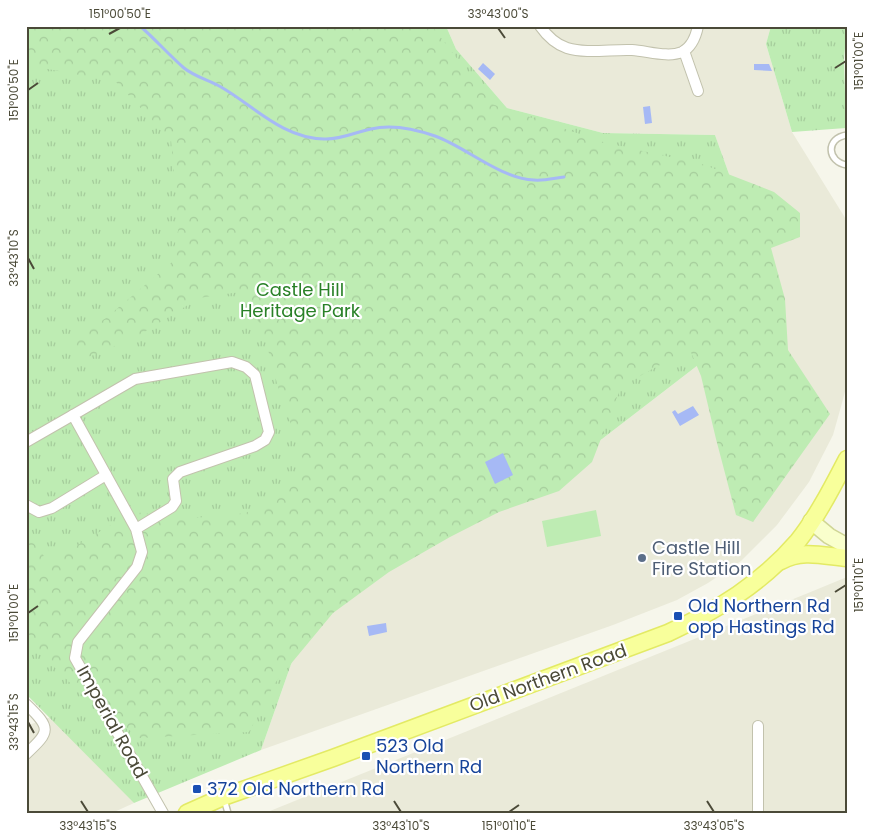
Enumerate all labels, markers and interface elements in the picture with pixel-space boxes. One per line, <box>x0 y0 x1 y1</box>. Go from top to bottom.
text: 151°00'50"E <box>89 5 151 22</box>
text: 33°43'00"S <box>467 5 529 22</box>
text: 151°01'00"E <box>850 32 867 90</box>
text: 151°00'50"E <box>5 59 22 121</box>
text: 33°43'10"S <box>5 229 22 287</box>
park label: Castle Hill Heritage Park <box>240 277 361 323</box>
place label: Castle Hill Fire Station <box>652 535 752 581</box>
marker: Castle Hill Fire Station <box>636 552 648 564</box>
text: 151°01'10"E <box>850 558 867 612</box>
text: 151°01'00"E <box>5 584 22 642</box>
place label: Old Northern Rd opp Hastings Rd <box>688 593 835 639</box>
marker: Old Northern Rd opp Hastings Rd <box>672 610 684 622</box>
street label: Old Northern Road <box>466 637 630 718</box>
street label: Imperial Road <box>71 661 154 783</box>
text: 33°43'15"S <box>5 693 22 751</box>
place label: 523 Old Northern Rd <box>376 733 482 779</box>
marker: 523 Old Northern Rd <box>360 750 372 762</box>
place label: 372 Old Northern Rd <box>207 776 384 801</box>
marker: 372 Old Northern Rd <box>191 783 203 795</box>
text: 33°43'15"S <box>59 817 117 834</box>
text: 33°43'10"S <box>372 817 430 834</box>
text: 151°01'10"E <box>482 817 536 834</box>
text: 33°43'05"S <box>683 817 745 834</box>

